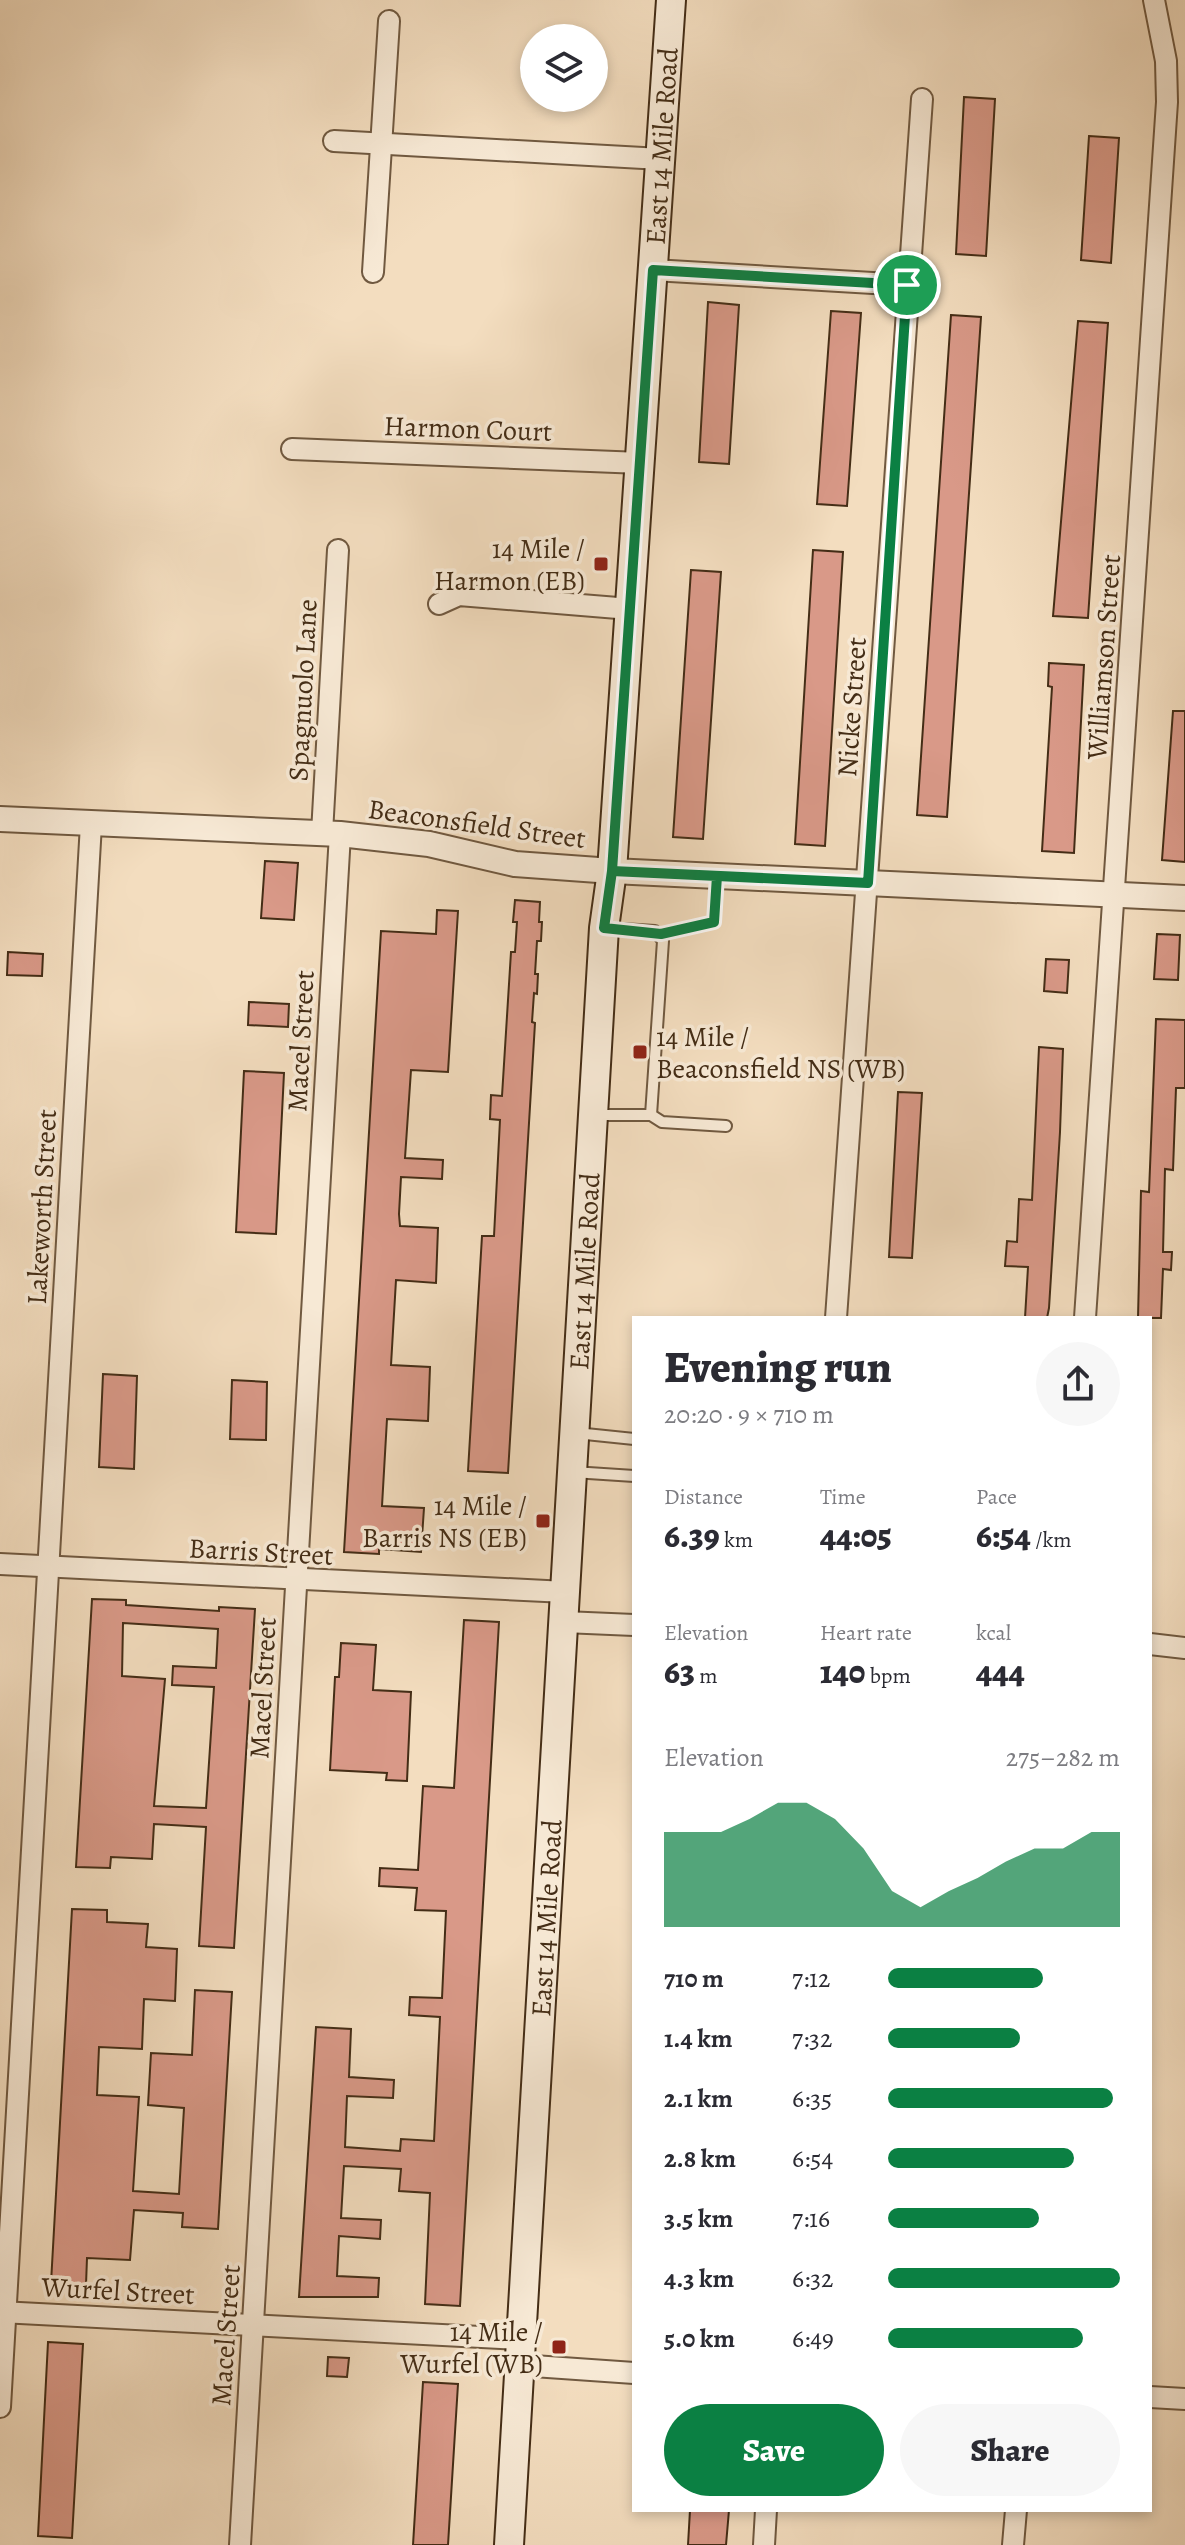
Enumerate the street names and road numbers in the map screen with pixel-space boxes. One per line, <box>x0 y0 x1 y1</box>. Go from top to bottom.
street label: East 14 Mile Road <box>636 45 688 246</box>
street label: Harmon Court <box>383 407 553 451</box>
street label: Williamson Street <box>1078 553 1130 762</box>
street label: Spagnuolo Lane <box>279 598 327 782</box>
street label: Nicke Street <box>828 636 876 778</box>
street label: Beaconsfield Street <box>366 790 588 858</box>
street label: Macel Street <box>278 969 324 1113</box>
street label: Lakeworth Street <box>18 1108 66 1306</box>
street label: East 14 Mile Road <box>560 1171 610 1371</box>
street label: Barris Street <box>188 1529 334 1575</box>
street label: Macel Street <box>240 1616 286 1760</box>
street label: East 14 Mile Road <box>522 1817 572 2018</box>
street label: Macel Street <box>202 2263 250 2407</box>
street label: Wurfel Street <box>39 2268 195 2314</box>

